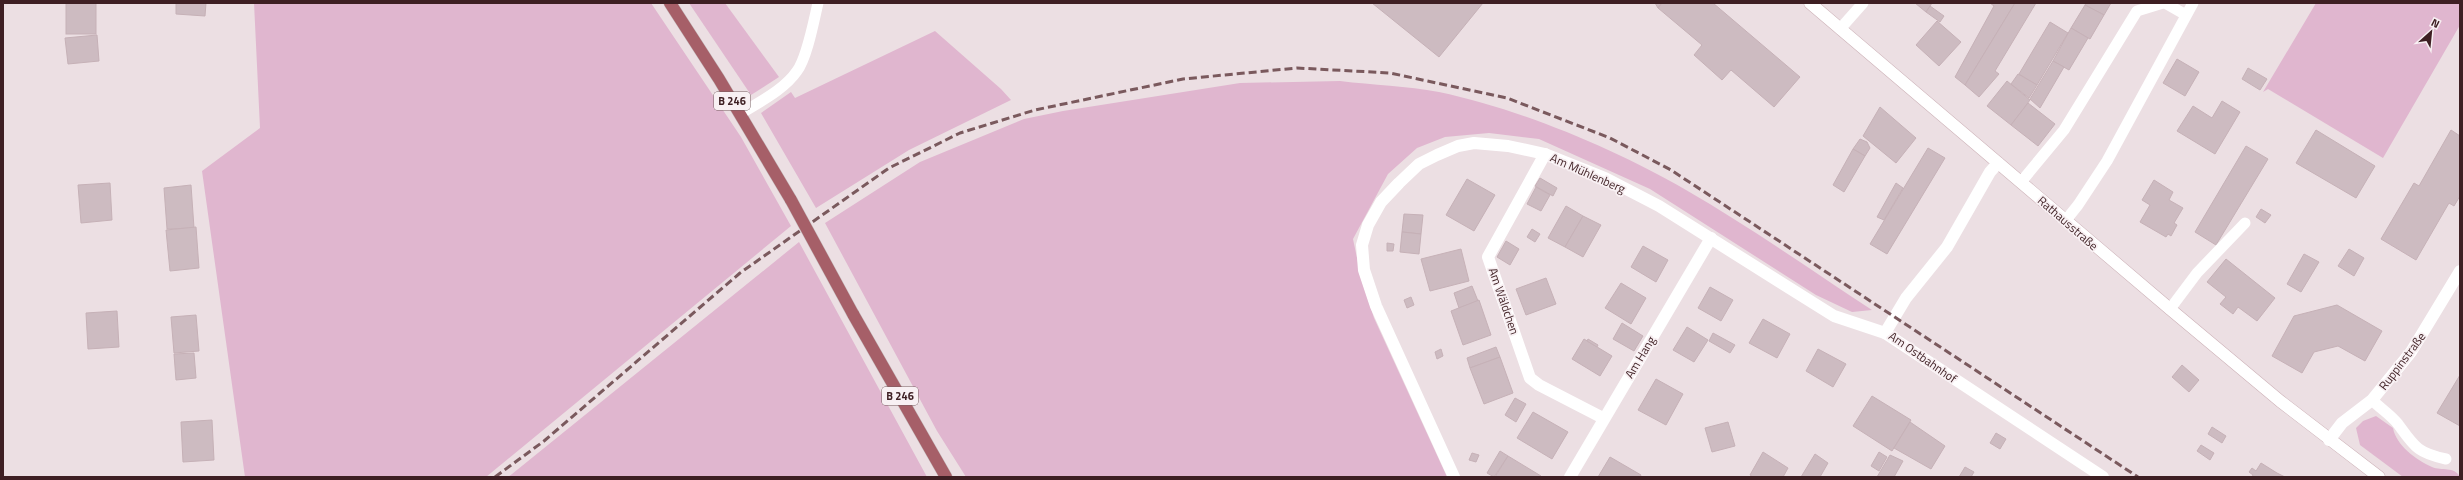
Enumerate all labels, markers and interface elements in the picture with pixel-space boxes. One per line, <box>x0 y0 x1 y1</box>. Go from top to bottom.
north arrow <box>2411 12 2451 52</box>
text: N <box>2429 14 2443 32</box>
road number: B 246 <box>714 92 750 110</box>
street label: Am Mühlenberg <box>1547 148 1629 198</box>
street label: Rathausstraße <box>2033 191 2103 255</box>
street label: Am Wäldchen <box>1484 265 1524 337</box>
street label: Am Ostbahnhof <box>1885 326 1961 388</box>
street label: Ruppinstraße <box>2374 328 2430 394</box>
street label: Am Hang <box>1620 332 1660 382</box>
road number: B 246 <box>882 387 918 405</box>

